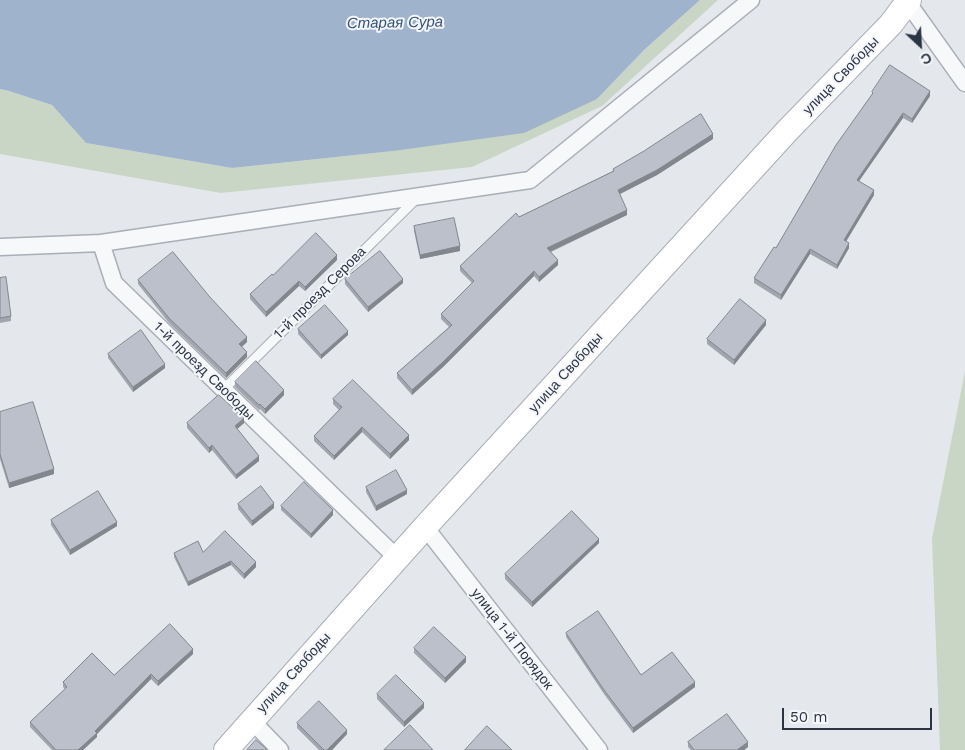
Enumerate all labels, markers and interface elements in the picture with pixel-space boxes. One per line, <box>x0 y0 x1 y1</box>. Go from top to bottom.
water label: Старая Сура <box>347 13 443 33</box>
north arrow <box>895 20 945 70</box>
street label: улица Свободы <box>799 33 883 119</box>
text: С <box>918 49 934 68</box>
street label: 1-й проезд Серова <box>270 243 370 343</box>
street label: 1-й проезд Свободы <box>150 318 258 424</box>
street label: улица Свободы <box>526 329 606 417</box>
street label: улица 1-й Порядок <box>467 585 557 693</box>
street label: улица Свободы <box>254 629 334 717</box>
scale bar <box>785 698 935 730</box>
text: 50 m <box>790 708 827 726</box>

